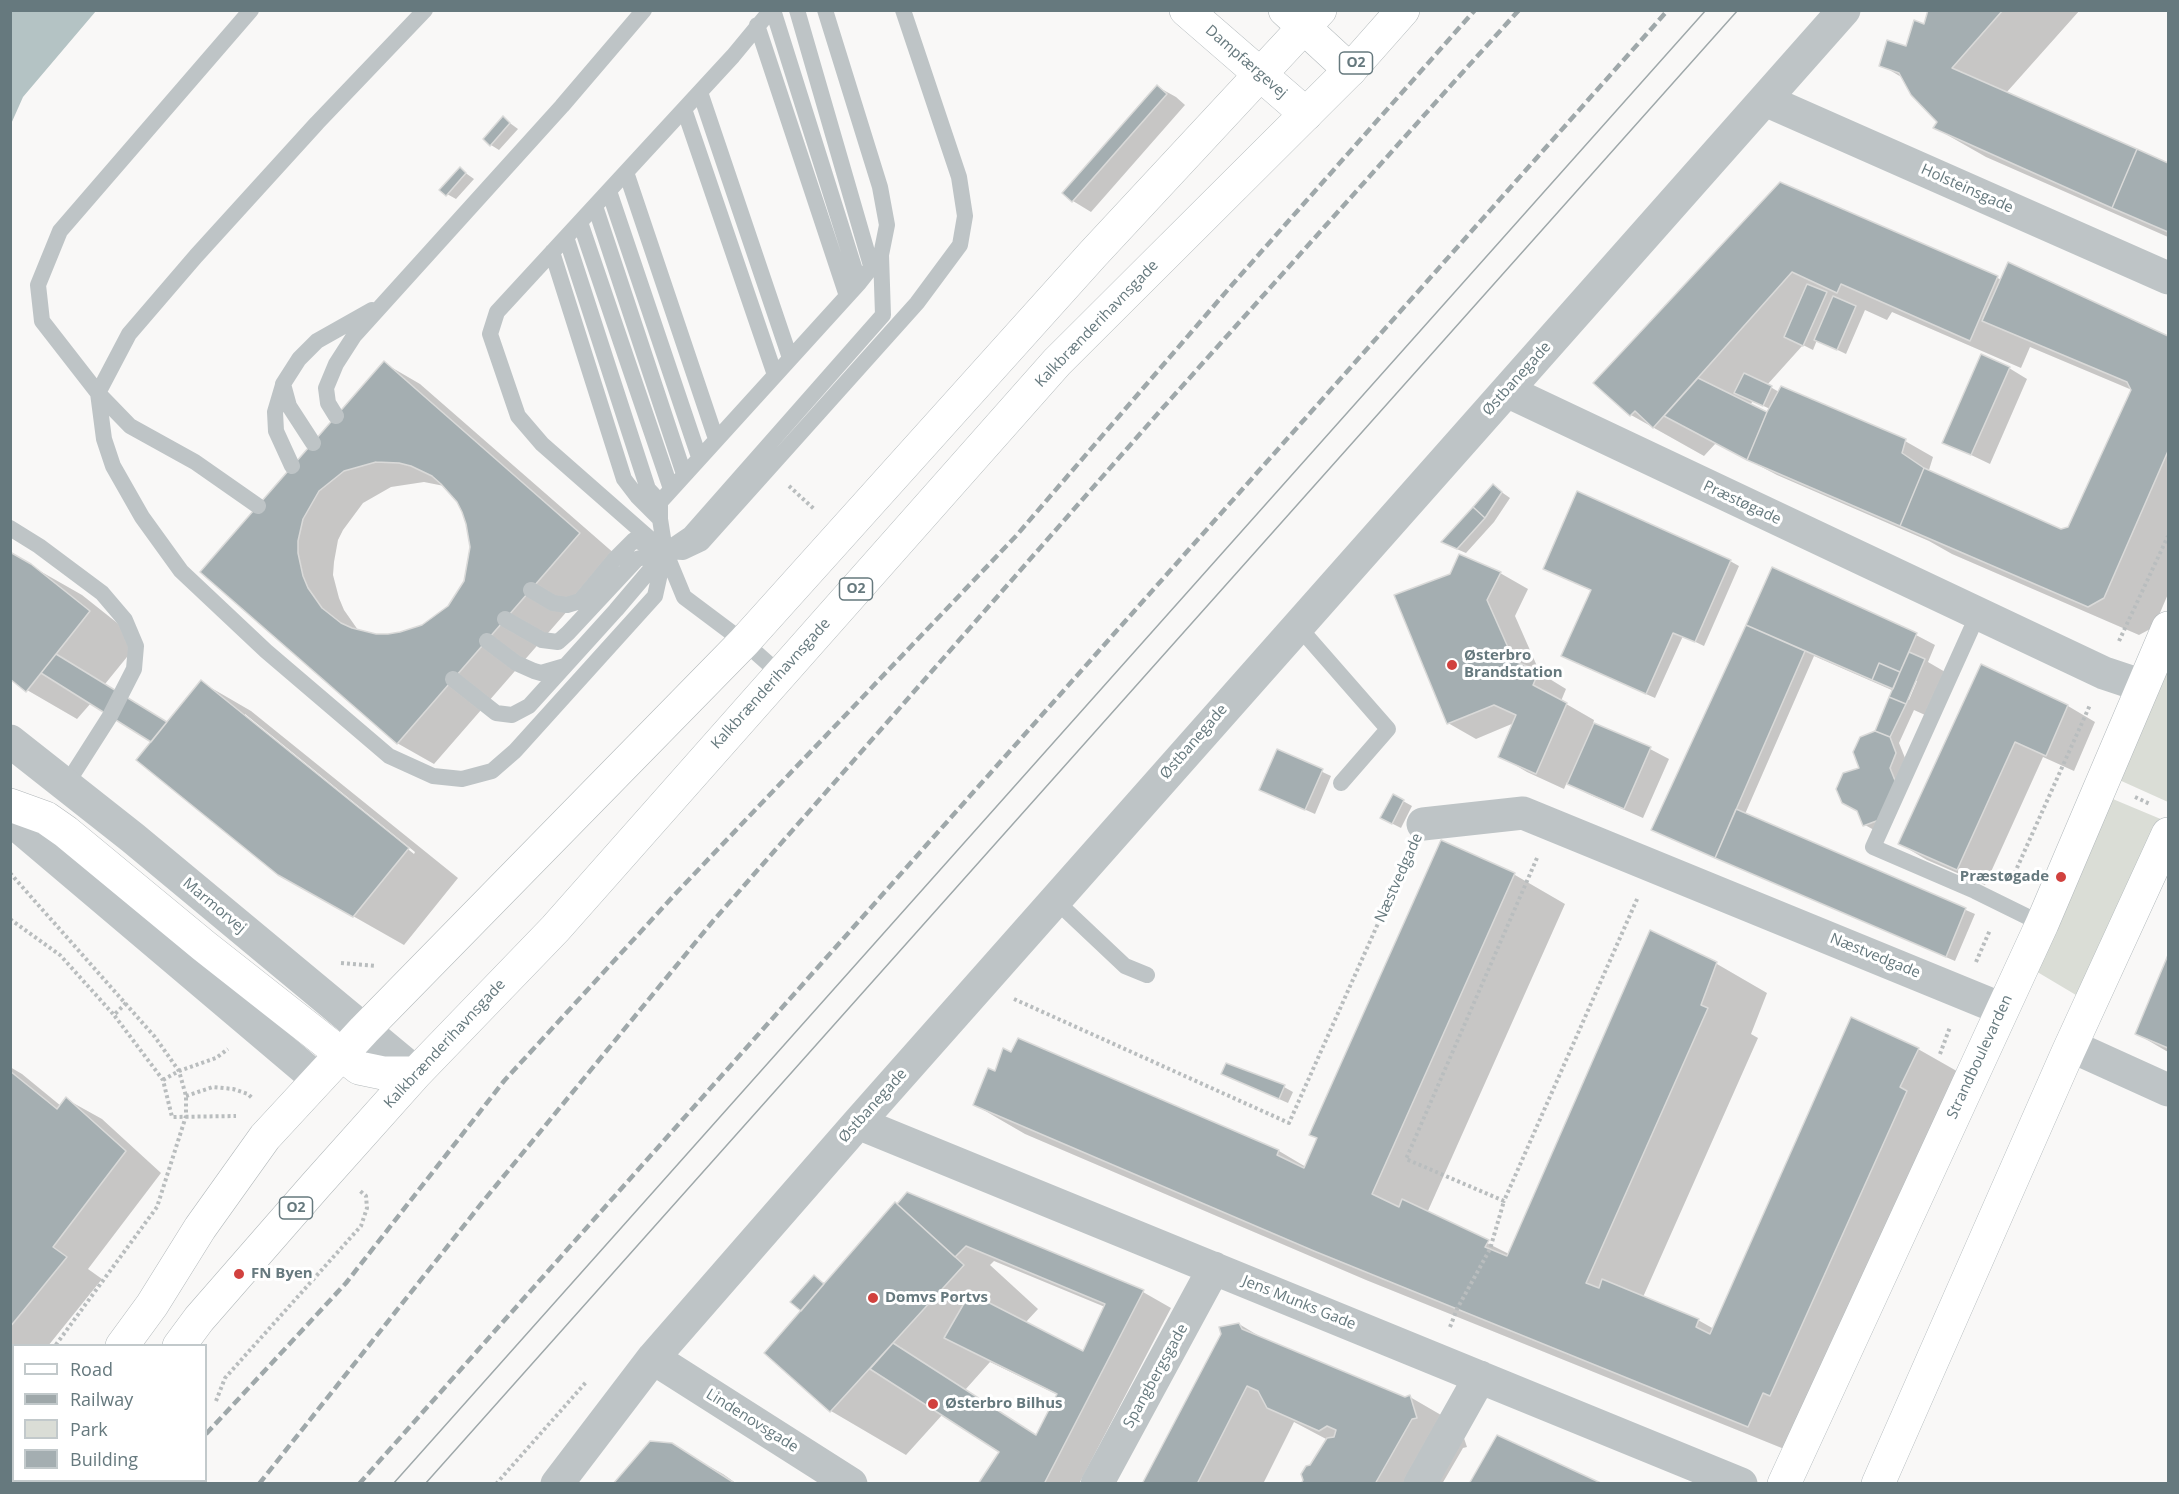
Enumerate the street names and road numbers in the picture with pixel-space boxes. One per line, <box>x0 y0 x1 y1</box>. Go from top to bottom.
street label: Dampfærgevej <box>1201 22 1291 102</box>
road number: O2 <box>1340 52 1372 74</box>
street label: Holsteinsgade <box>1918 161 2016 217</box>
street label: Kalkbrænderihavnsgade <box>1032 257 1162 391</box>
street label: Østbanegade <box>1479 338 1555 420</box>
street label: Præstøgade <box>1700 477 1784 529</box>
road number: O2 <box>840 578 872 600</box>
street label: Kalkbrænderihavnsgade <box>708 615 834 753</box>
street label: Østbanegade <box>1157 701 1231 783</box>
street label: Næstvedgade <box>1371 831 1427 925</box>
street label: Marmorvej <box>179 874 249 938</box>
street label: Næstvedgade <box>1827 930 1923 982</box>
street label: Kalkbrænderihavnsgade <box>381 976 509 1112</box>
street label: Strandboulevarden <box>1943 992 2017 1122</box>
street label: Østbanegade <box>835 1065 911 1147</box>
road number: O2 <box>280 1197 312 1219</box>
street label: Jens Munks Gade <box>1240 1272 1358 1334</box>
street label: Spangbergsgade <box>1120 1321 1192 1431</box>
street label: Lindenovsgade <box>703 1385 801 1457</box>

